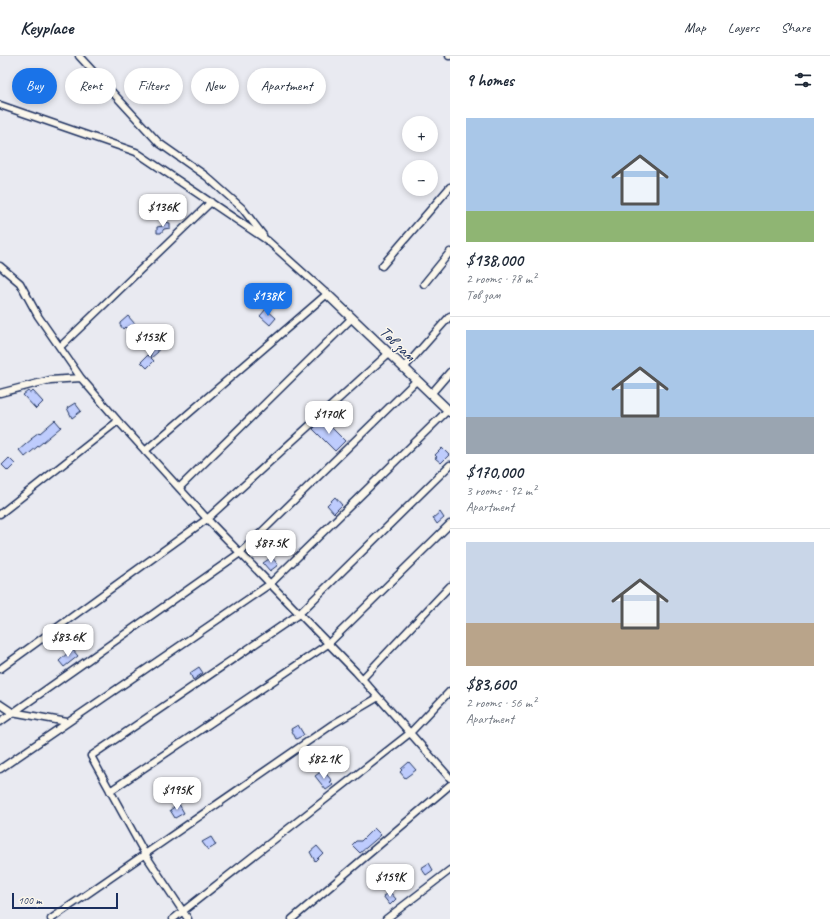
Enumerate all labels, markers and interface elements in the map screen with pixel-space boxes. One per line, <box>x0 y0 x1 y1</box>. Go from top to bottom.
text: Keyplace <box>20 16 73 40</box>
text: Map <box>684 19 706 36</box>
text: Layers <box>728 19 759 36</box>
text: Share <box>781 19 810 36</box>
chip: Buy <box>12 68 57 104</box>
chip: Rent <box>65 68 116 104</box>
chip: Filters <box>124 68 183 104</box>
chip: New <box>191 68 239 104</box>
chip: Apartment <box>247 68 326 104</box>
icon: filters <box>792 69 814 91</box>
text: 9 homes <box>466 70 514 91</box>
map controls <box>402 116 438 196</box>
button: + <box>402 116 438 152</box>
icon: home <box>604 144 676 216</box>
button: − <box>402 160 438 196</box>
pin: $136K <box>135 194 191 228</box>
text: $136K <box>148 199 178 215</box>
text: $138,000 <box>466 250 523 271</box>
text: 2 rooms · 78 m² <box>466 271 536 287</box>
pin: $138K <box>240 283 296 317</box>
text: Төв зам <box>466 287 500 303</box>
text: $138K <box>253 288 283 304</box>
street label: Төв зам <box>375 322 421 367</box>
pin: $153K <box>122 324 178 358</box>
text: $153K <box>135 329 165 345</box>
icon: home <box>604 356 676 428</box>
pin: $170K <box>301 401 357 435</box>
text: $170K <box>314 406 344 422</box>
text: $170,000 <box>466 462 523 483</box>
text: 3 rooms · 92 m² <box>466 483 536 499</box>
text: Apartment <box>466 499 514 515</box>
pin: $87.5K <box>238 530 304 564</box>
text: $87.5K <box>255 535 287 551</box>
icon: home <box>604 568 676 640</box>
pin: $83.6K <box>35 624 101 658</box>
text: $83.6K <box>52 629 84 645</box>
text: $83,600 <box>466 674 516 695</box>
text: 2 rooms · 56 m² <box>466 695 536 711</box>
text: Apartment <box>466 711 514 727</box>
pin: $82.1K <box>291 746 357 780</box>
text: $82.1K <box>308 751 340 767</box>
pin: $195K <box>149 777 205 811</box>
text: $195K <box>162 782 192 798</box>
pin: $159K <box>362 864 418 898</box>
text: $159K <box>375 869 405 885</box>
scale bar <box>12 891 118 910</box>
text: 100 m <box>18 893 42 907</box>

